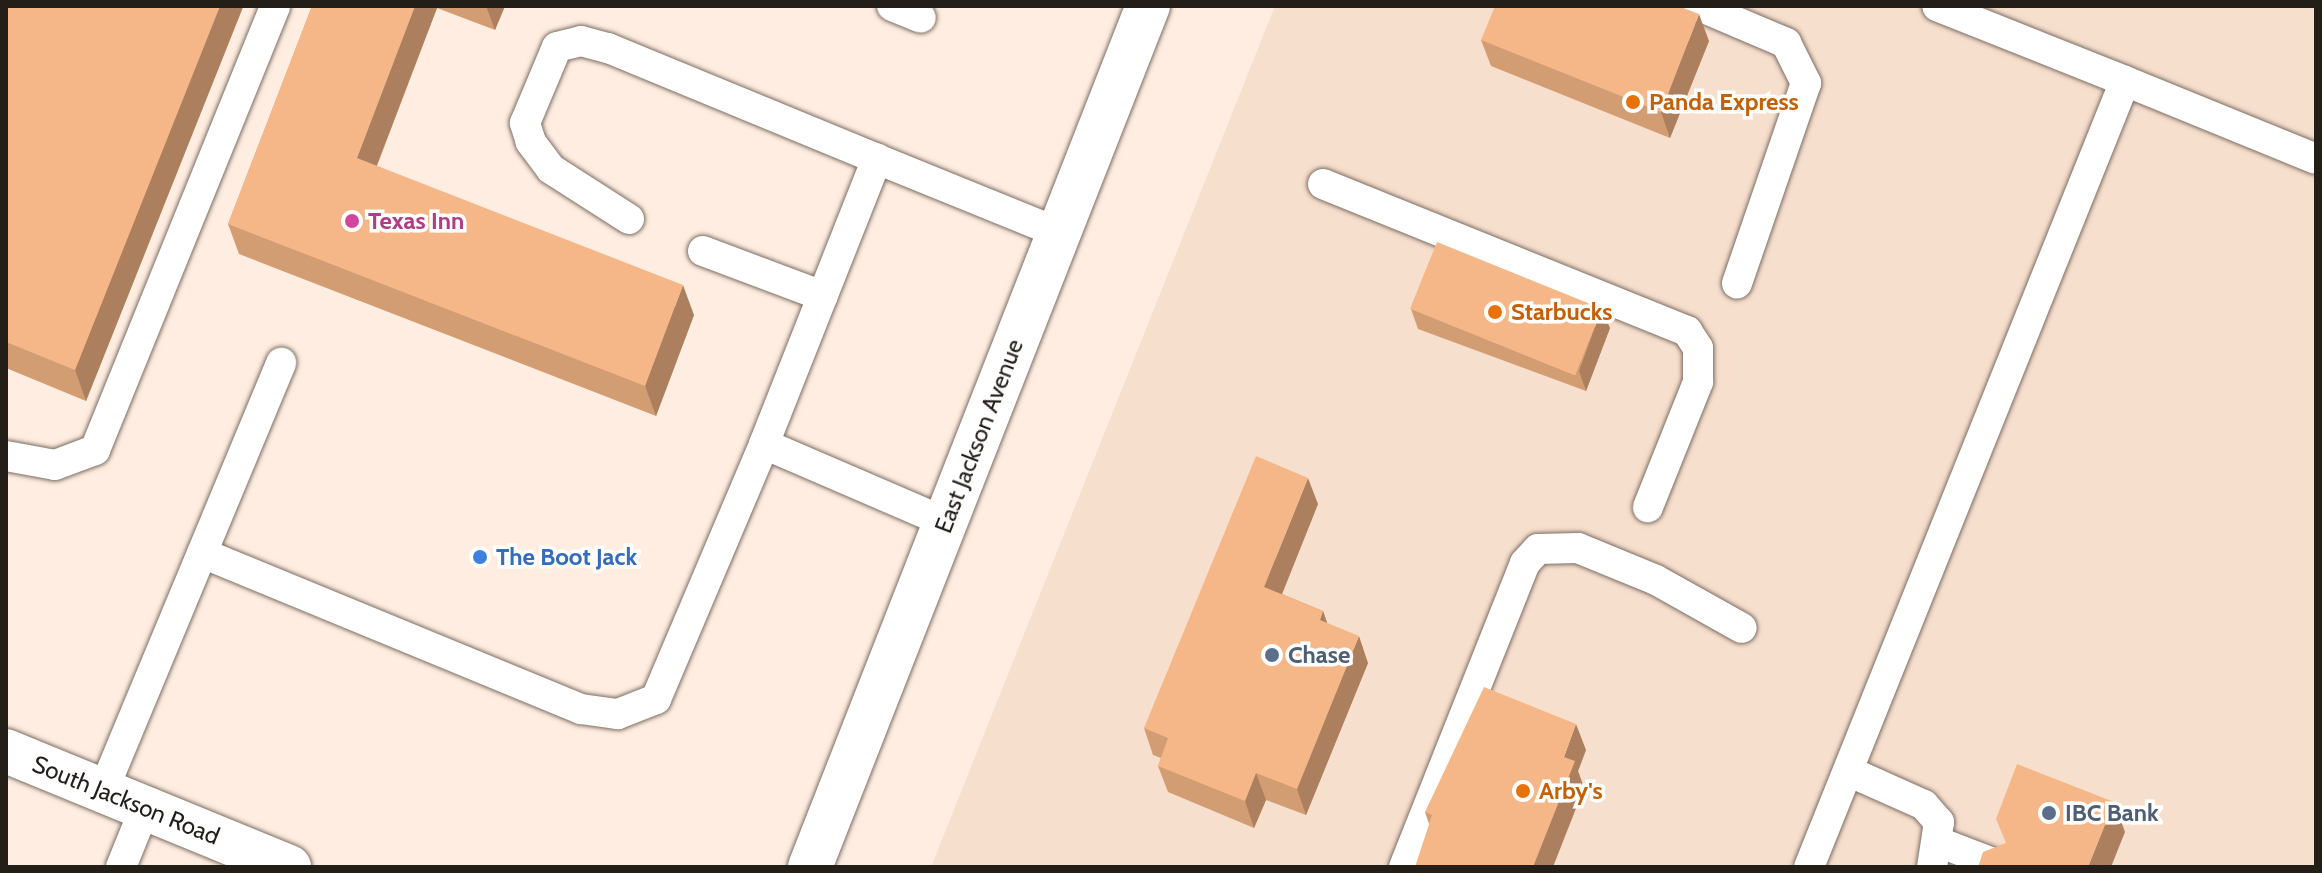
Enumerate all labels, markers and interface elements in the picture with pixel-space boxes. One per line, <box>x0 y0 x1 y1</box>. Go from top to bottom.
place label: Panda Express <box>1649 88 1799 116</box>
marker: Panda Express <box>1624 93 1642 111</box>
place label: Texas Inn <box>368 207 464 235</box>
marker: Texas Inn <box>343 212 361 230</box>
place label: Starbucks <box>1511 298 1612 326</box>
marker: Starbucks <box>1486 303 1504 321</box>
street label: East Jackson Avenue <box>929 335 1029 537</box>
place label: The Boot Jack <box>496 543 637 571</box>
marker: The Boot Jack <box>471 548 489 566</box>
place label: Chase <box>1288 641 1350 669</box>
marker: Chase <box>1263 646 1281 664</box>
street label: South Jackson Road <box>28 749 224 851</box>
place label: Arby's <box>1539 777 1603 805</box>
marker: Arby's <box>1514 782 1532 800</box>
place label: IBC Bank <box>2065 799 2159 827</box>
marker: IBC Bank <box>2040 804 2058 822</box>

